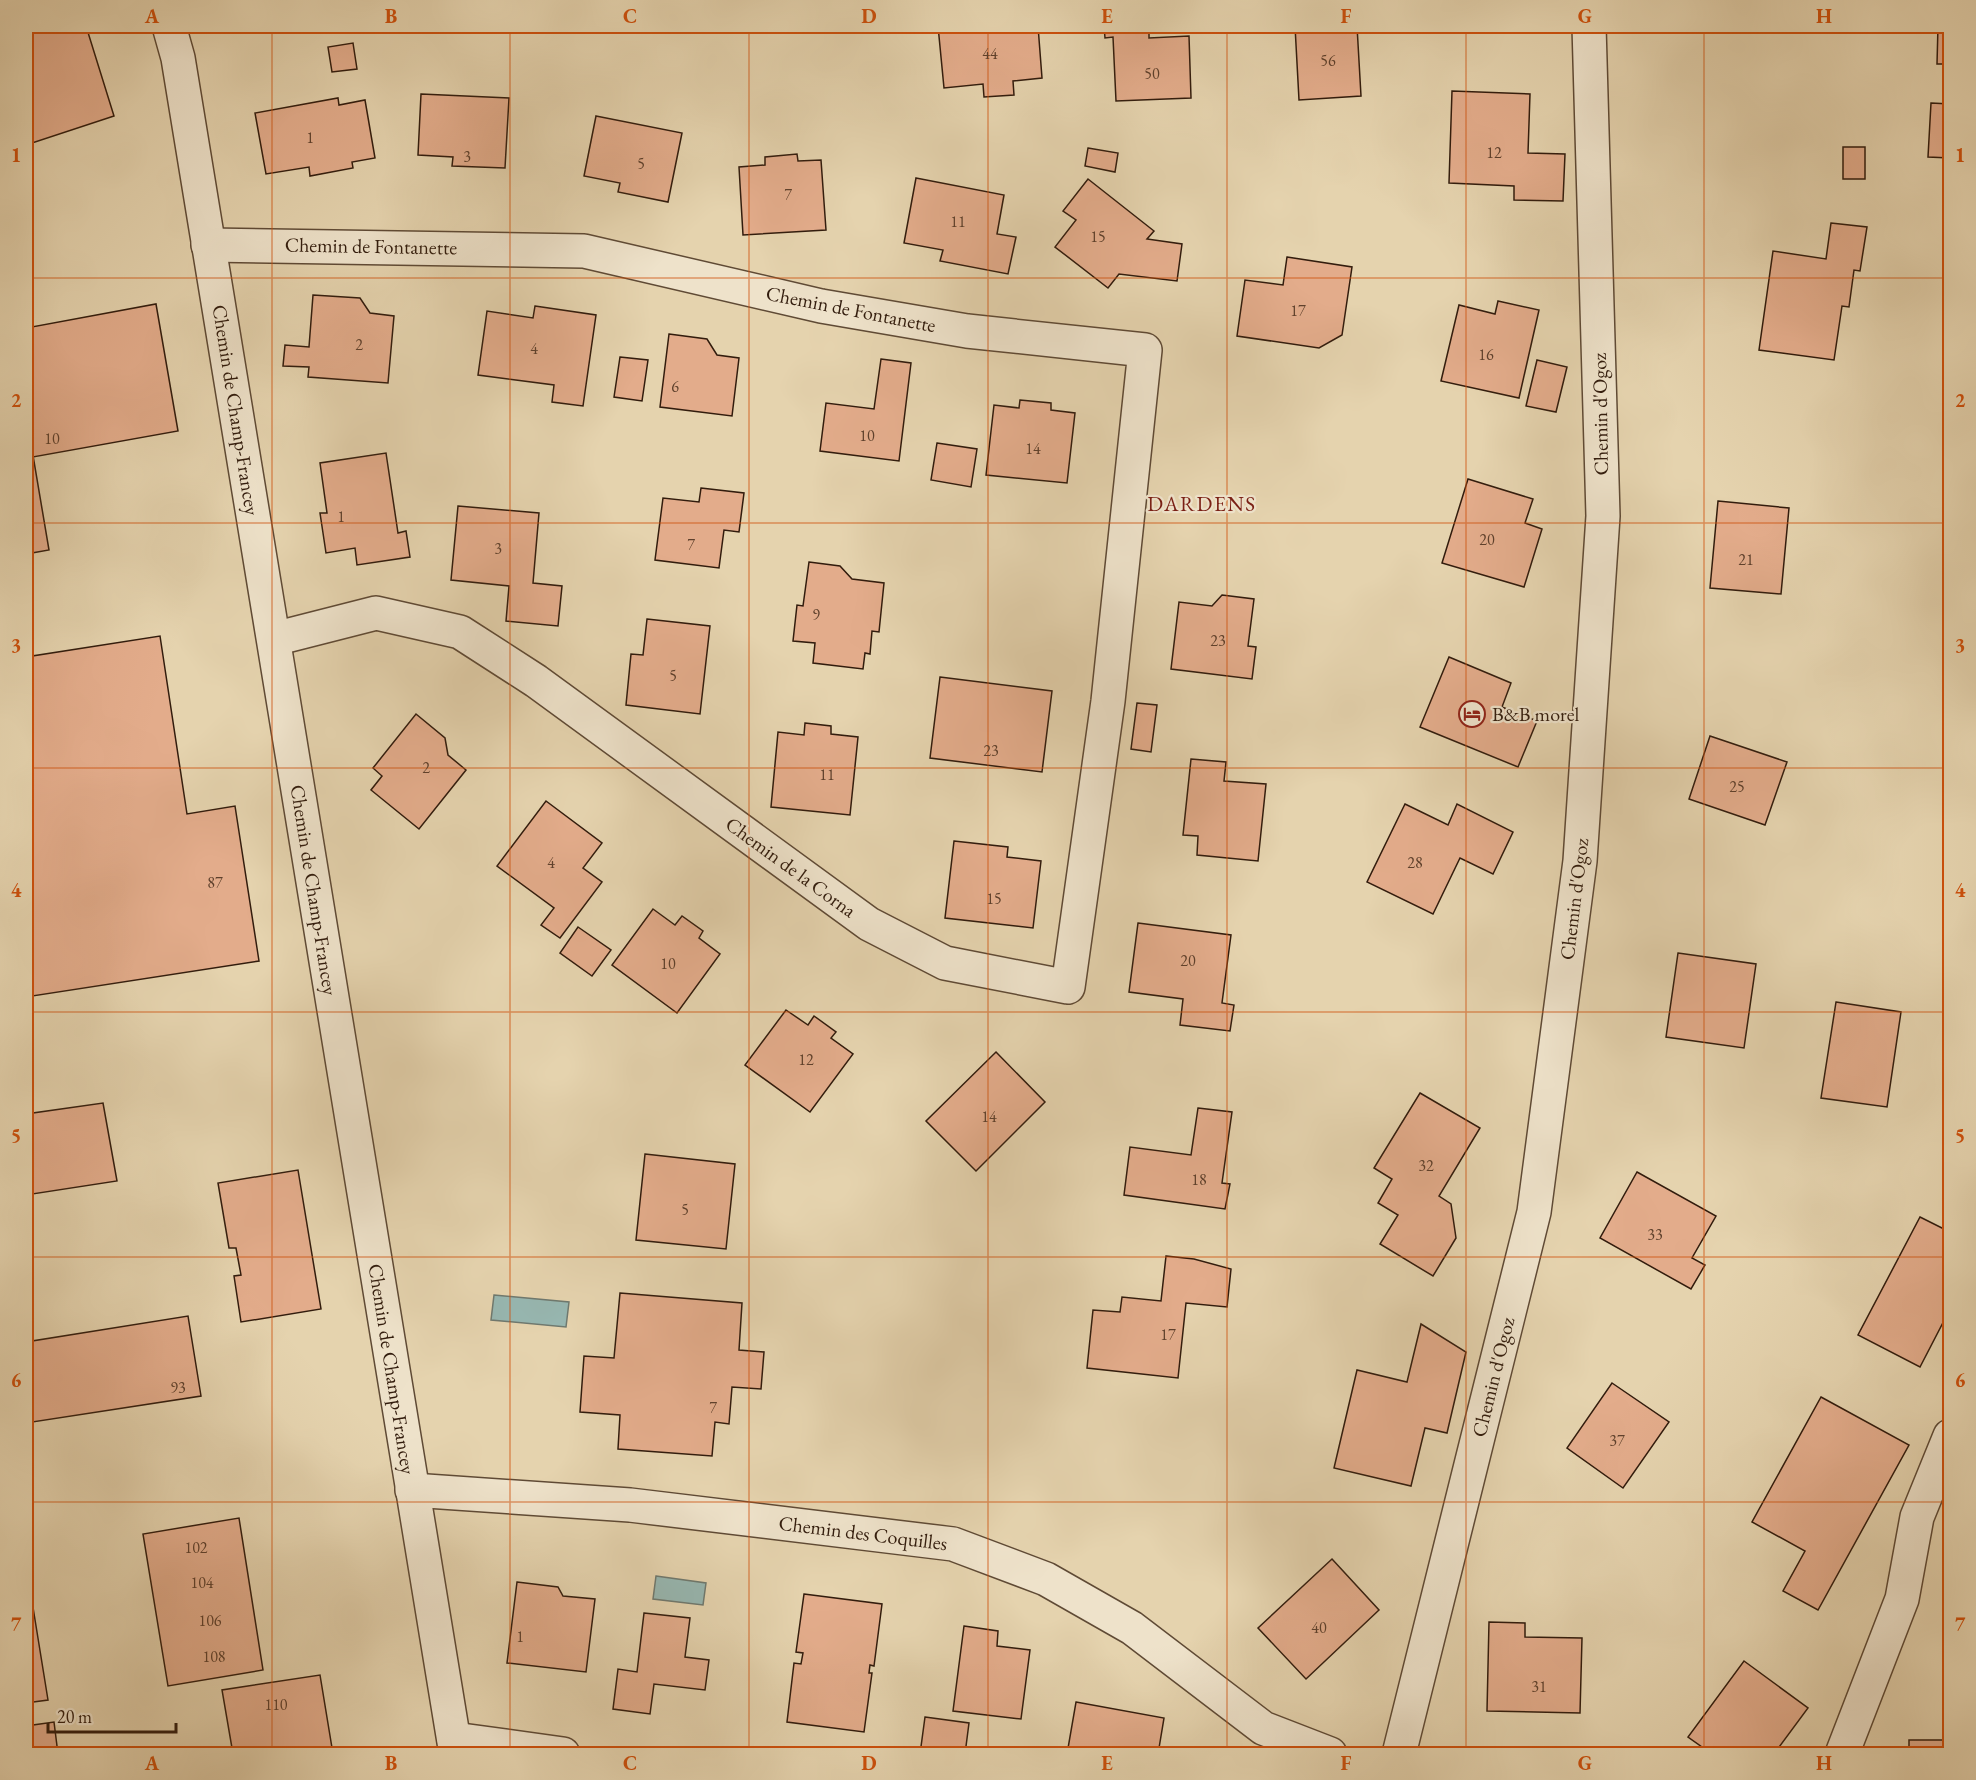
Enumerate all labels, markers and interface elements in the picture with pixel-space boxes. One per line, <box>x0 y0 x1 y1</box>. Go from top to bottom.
text: A <box>144 3 160 29</box>
text: B <box>385 3 397 29</box>
text: C <box>623 3 637 29</box>
text: D <box>861 3 877 29</box>
text: E <box>1101 3 1113 29</box>
text: F <box>1341 3 1352 29</box>
text: G <box>1578 3 1592 29</box>
text: H <box>1816 3 1832 29</box>
house number: 44 <box>982 43 998 64</box>
house number: 56 <box>1320 50 1336 71</box>
house number: 50 <box>1144 63 1160 84</box>
house number: 1 <box>306 127 314 148</box>
text: 1 <box>11 142 21 168</box>
house number: 12 <box>1486 142 1502 163</box>
text: 1 <box>1955 142 1965 168</box>
house number: 3 <box>463 146 471 167</box>
house number: 5 <box>637 153 645 174</box>
house number: 7 <box>784 184 792 205</box>
house number: 11 <box>950 211 966 232</box>
house number: 15 <box>1090 226 1106 247</box>
street label: Chemin de Fontanette <box>285 231 458 261</box>
street label: Chemin de Fontanette <box>764 280 938 338</box>
house number: 17 <box>1290 300 1306 321</box>
street label: Chemin de Champ-Francey <box>207 303 266 517</box>
house number: 2 <box>355 334 363 355</box>
house number: 4 <box>530 338 538 359</box>
house number: 16 <box>1478 344 1494 365</box>
street label: Chemin d'Ogoz <box>1586 352 1614 475</box>
house number: 6 <box>671 376 679 397</box>
text: 2 <box>11 387 22 413</box>
text: 2 <box>1955 387 1966 413</box>
house number: 10 <box>859 425 875 446</box>
house number: 10 <box>44 428 60 449</box>
house number: 14 <box>1025 438 1041 459</box>
district label: DARDENS <box>1147 490 1257 517</box>
house number: 1 <box>337 506 345 527</box>
house number: 20 <box>1479 529 1495 550</box>
house number: 7 <box>687 534 695 555</box>
house number: 3 <box>494 538 502 559</box>
house number: 21 <box>1738 549 1754 570</box>
house number: 9 <box>812 604 820 625</box>
house number: 23 <box>1210 630 1226 651</box>
text: 3 <box>11 632 21 658</box>
text: 3 <box>1955 632 1965 658</box>
house number: 5 <box>669 665 677 686</box>
hotel icon: B&B morel <box>1457 699 1487 729</box>
place label: B&B morel <box>1492 701 1580 727</box>
house number: 23 <box>983 740 999 761</box>
house number: 2 <box>422 757 430 778</box>
house number: 11 <box>819 764 835 785</box>
house number: 25 <box>1729 776 1745 797</box>
street label: Chemin de Champ-Francey <box>285 783 344 997</box>
street label: Chemin de la Corna <box>721 811 861 923</box>
street label: Chemin d'Ogoz <box>1554 836 1594 961</box>
house number: 4 <box>547 852 555 873</box>
house number: 28 <box>1407 852 1423 873</box>
house number: 87 <box>207 872 223 893</box>
text: 4 <box>11 877 22 903</box>
text: 4 <box>1955 877 1966 903</box>
house number: 15 <box>986 888 1002 909</box>
house number: 20 <box>1180 950 1196 971</box>
house number: 10 <box>660 953 676 974</box>
house number: 12 <box>798 1049 814 1070</box>
house number: 14 <box>981 1106 997 1127</box>
text: 5 <box>11 1122 21 1148</box>
text: 5 <box>1955 1122 1965 1148</box>
house number: 32 <box>1418 1155 1434 1176</box>
house number: 18 <box>1191 1169 1207 1190</box>
house number: 5 <box>681 1199 689 1220</box>
house number: 33 <box>1647 1224 1663 1245</box>
street label: Chemin de Champ-Francey <box>363 1262 422 1476</box>
street label: Chemin d'Ogoz <box>1466 1314 1521 1440</box>
house number: 17 <box>1160 1324 1176 1345</box>
text: 6 <box>11 1367 22 1393</box>
text: 6 <box>1955 1367 1966 1393</box>
house number: 93 <box>170 1377 186 1398</box>
house number: 7 <box>709 1397 717 1418</box>
house number: 37 <box>1609 1430 1625 1451</box>
street label: Chemin des Coquilles <box>777 1510 949 1556</box>
house number: 102 <box>184 1537 208 1558</box>
house number: 104 <box>190 1572 214 1593</box>
house number: 106 <box>198 1610 222 1631</box>
text: 7 <box>11 1611 22 1637</box>
text: 7 <box>1955 1611 1966 1637</box>
house number: 40 <box>1311 1617 1327 1638</box>
house number: 1 <box>516 1626 524 1647</box>
house number: 108 <box>202 1646 226 1667</box>
house number: 31 <box>1531 1676 1547 1697</box>
house number: 110 <box>264 1694 288 1715</box>
scale bar <box>48 1696 176 1734</box>
text: 20 m <box>57 1705 92 1728</box>
text: A <box>144 1750 160 1776</box>
text: B <box>385 1750 397 1776</box>
text: C <box>623 1750 637 1776</box>
text: D <box>861 1750 877 1776</box>
text: E <box>1101 1750 1113 1776</box>
text: F <box>1341 1750 1352 1776</box>
text: G <box>1578 1750 1592 1776</box>
text: H <box>1816 1750 1832 1776</box>

